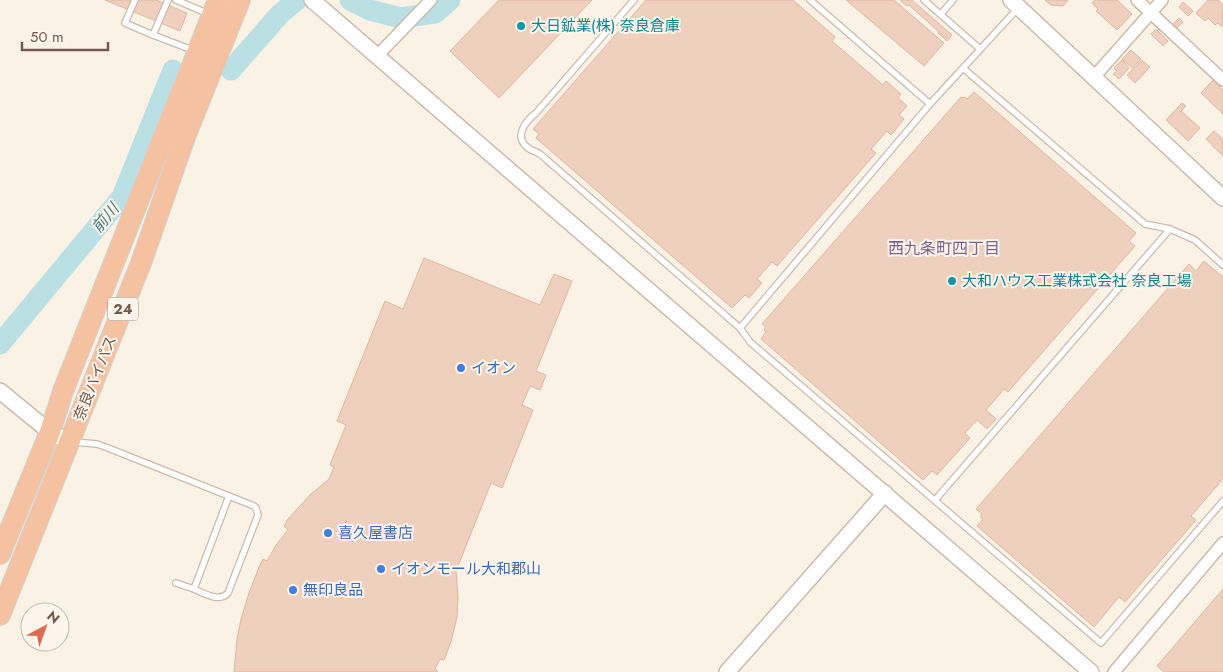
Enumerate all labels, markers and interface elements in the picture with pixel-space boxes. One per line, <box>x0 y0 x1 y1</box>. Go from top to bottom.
place label: 大日鉱業(株) 奈良倉庫 <box>531 15 680 37</box>
scale bar <box>22 20 109 52</box>
marker: 大日鉱業(株) 奈良倉庫 <box>515 20 527 32</box>
text: 50 m <box>30 26 64 48</box>
water label: 前川 <box>86 197 125 238</box>
district label: 西九条町四丁目 <box>888 237 1000 260</box>
place label: 大和ハウス工業株式会社 奈良工場 <box>962 270 1192 292</box>
marker: 大和ハウス工業株式会社 奈良工場 <box>946 275 958 287</box>
road number: 24 <box>108 298 138 320</box>
street label: 奈良バイパス <box>68 332 122 424</box>
place label: イオン <box>471 357 516 379</box>
marker: イオン <box>455 362 467 374</box>
place label: 喜久屋書店 <box>338 522 413 544</box>
marker: 喜久屋書店 <box>322 527 334 539</box>
place label: イオンモール大和郡山 <box>391 558 541 580</box>
marker: イオンモール大和郡山 <box>375 563 387 575</box>
place label: 無印良品 <box>303 579 363 601</box>
marker: 無印良品 <box>287 584 299 596</box>
north arrow <box>20 602 70 652</box>
text: N <box>43 606 64 628</box>

